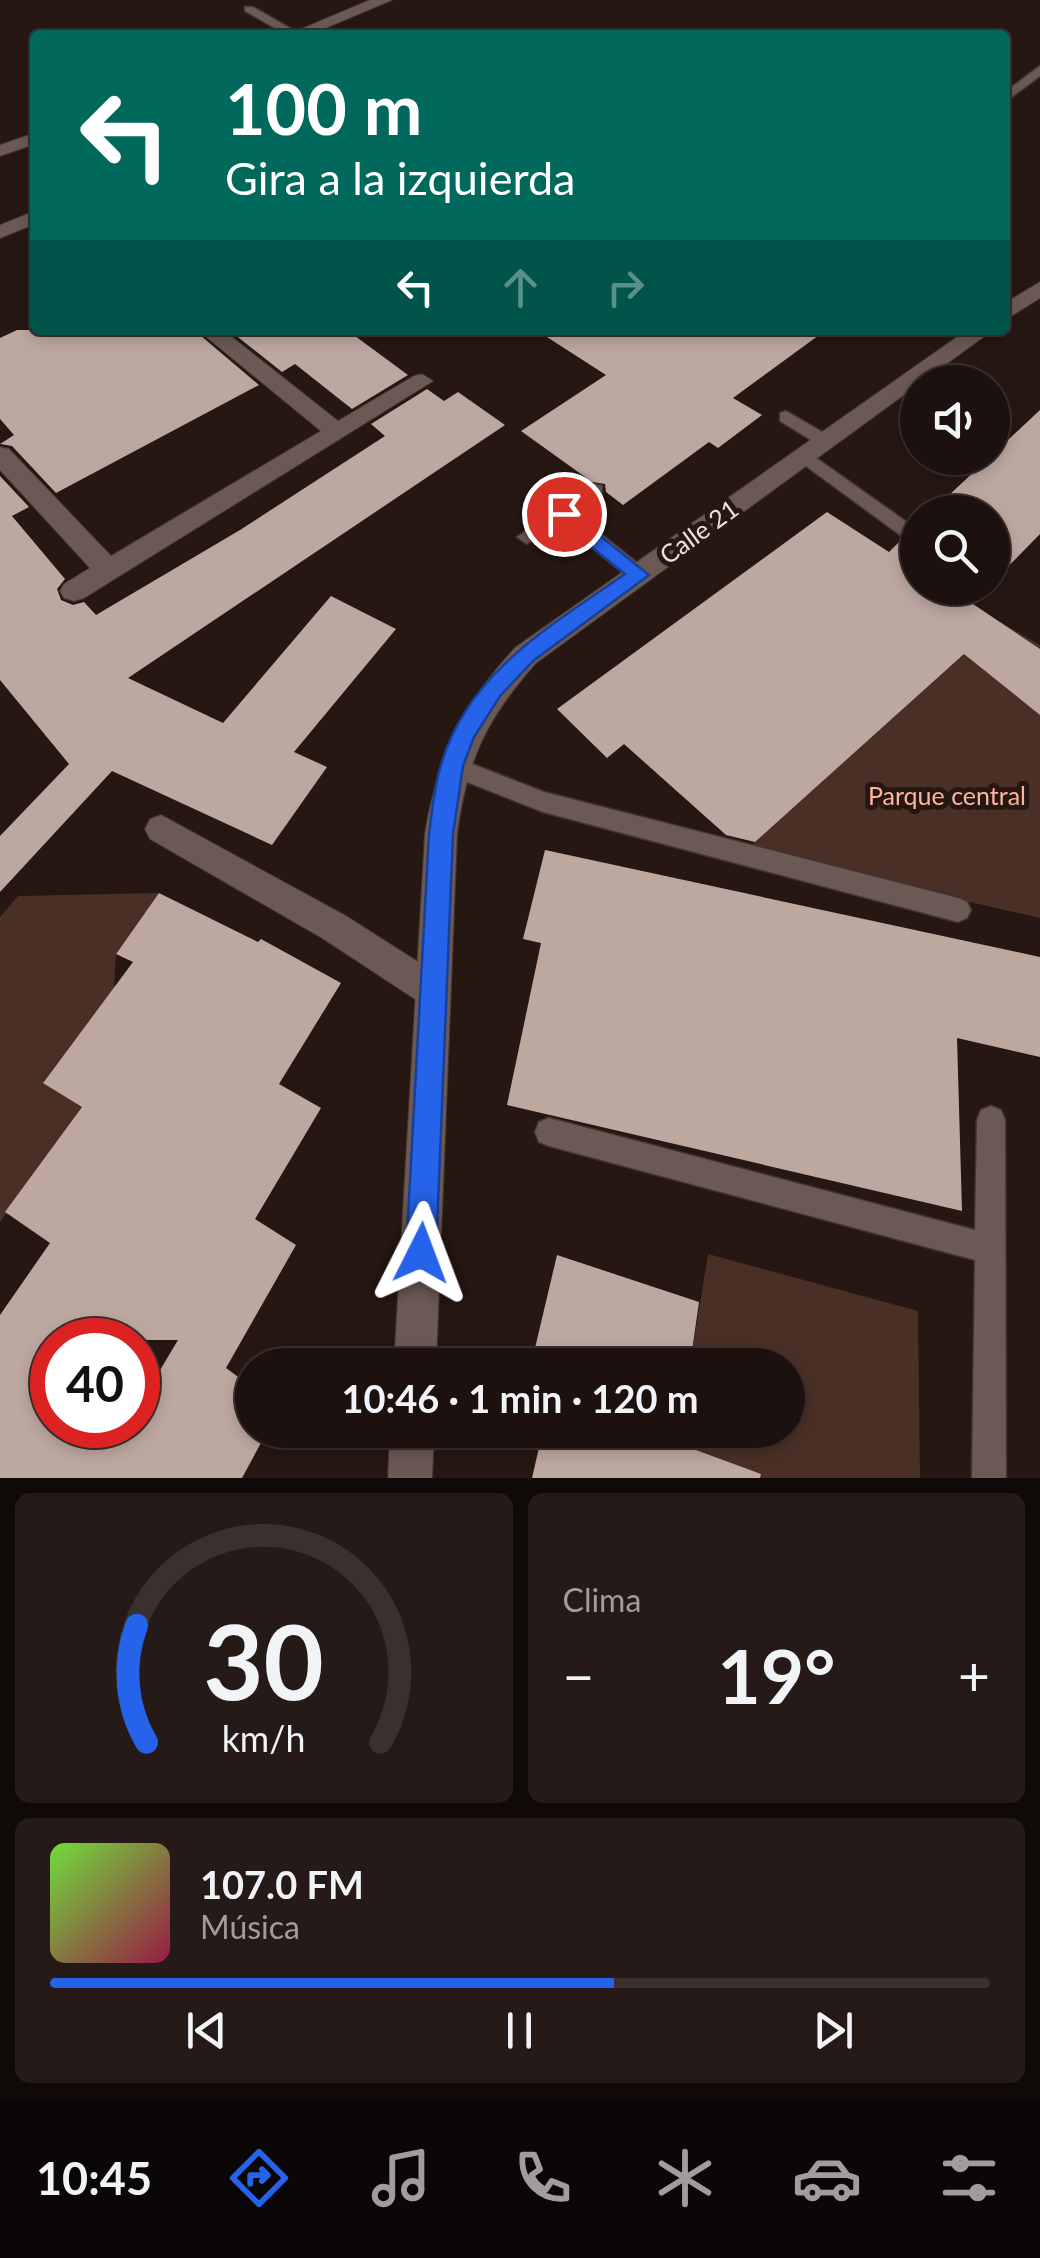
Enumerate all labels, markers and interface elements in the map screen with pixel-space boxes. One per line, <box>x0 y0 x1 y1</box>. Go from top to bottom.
text: 100 m <box>225 66 422 150</box>
icon: left <box>60 70 190 200</box>
text: Gira a la izquierda <box>225 151 575 205</box>
icon: left <box>388 260 443 315</box>
icon: ahead <box>493 260 548 315</box>
icon: right <box>598 260 653 315</box>
map controls <box>900 365 1010 605</box>
button: sound <box>900 365 1010 475</box>
pin <box>522 472 607 557</box>
icon: arrive <box>537 487 592 542</box>
street label: Calle 21 <box>653 493 743 570</box>
button: search <box>900 495 1010 605</box>
park label: Parque central <box>868 780 1026 810</box>
position arrow <box>369 1201 473 1305</box>
speed limit sign: 40 <box>30 1318 160 1448</box>
text: 10:46 · 1 min · 120 m <box>341 1375 699 1421</box>
text: Clima <box>563 1580 641 1619</box>
text: 30 <box>203 1597 324 1722</box>
text: 19° <box>717 1630 835 1720</box>
text: − <box>563 1642 594 1708</box>
text: + <box>958 1642 990 1708</box>
text: km/h <box>222 1717 306 1760</box>
text: 107.0 FM <box>200 1861 364 1907</box>
text: Música <box>200 1907 300 1946</box>
icon: previous <box>179 2003 234 2058</box>
icon: pause <box>492 2003 547 2058</box>
icon: next <box>806 2003 861 2058</box>
icon: directions <box>224 2143 294 2213</box>
icon: music <box>366 2143 436 2213</box>
icon: phone <box>508 2143 578 2213</box>
icon: climate <box>650 2143 720 2213</box>
icon: car <box>792 2143 862 2213</box>
icon: filters <box>934 2143 1004 2213</box>
text: 10:45 <box>36 2151 152 2205</box>

